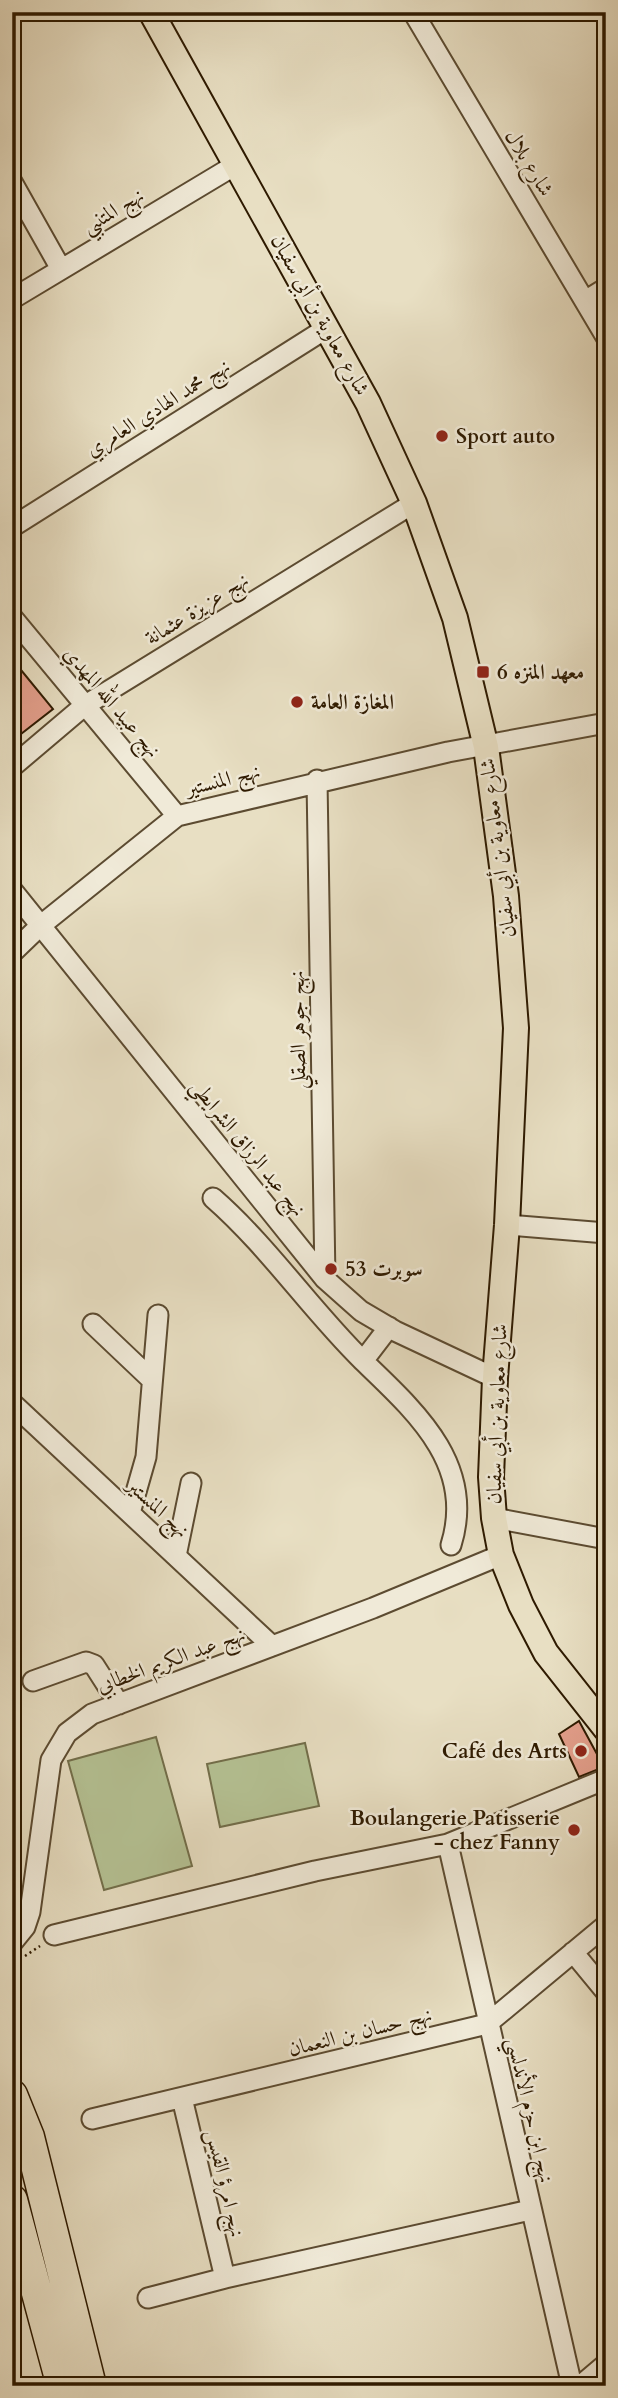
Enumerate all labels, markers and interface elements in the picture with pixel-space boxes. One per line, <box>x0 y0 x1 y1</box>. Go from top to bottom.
street label: شارع بلال <box>495 124 560 203</box>
street label: نهج المتنبي <box>76 181 152 245</box>
street label: شارع معاوية بن أبي سفيان <box>261 229 377 402</box>
street label: نهج محمد الهادي العامري <box>80 352 238 467</box>
place label: Sport auto <box>456 422 555 451</box>
marker: Sport auto <box>434 428 450 444</box>
street label: نهج عزيزة عثمانة <box>140 566 256 656</box>
street label: نهج عبيد الله المهدي <box>54 638 170 767</box>
place label: معهد المنزه 6 <box>497 658 584 687</box>
marker: معهد المنزه 6 <box>475 664 491 680</box>
place label: المغازة العامة <box>311 688 394 717</box>
marker: المغازة العامة <box>289 694 305 710</box>
street label: شارع معاوية بن أبي سفيان <box>472 756 526 939</box>
street label: نهج المنستير <box>181 757 264 808</box>
street label: نهج جوهر الصقلي <box>282 970 319 1090</box>
street label: نهج عبد الرزاق الشرايطي <box>180 1073 313 1226</box>
place label: سوبرت 53 <box>345 1255 423 1284</box>
marker: سوبرت 53 <box>323 1261 339 1277</box>
street label: شارع معاوية بن أبي سفيان <box>478 1323 518 1505</box>
street label: نهج المنستير <box>116 1470 196 1547</box>
street label: نهج عبد الكريم الخطابي <box>93 1620 251 1704</box>
place label: Café des Arts <box>442 1737 567 1766</box>
marker: Café des Arts <box>573 1743 589 1759</box>
place label: Boulangerie Patisserie - chez Fanny <box>350 1804 560 1857</box>
marker: Boulangerie Patisserie - chez Fanny <box>566 1822 582 1838</box>
street label: نهج حسان بن النعمان <box>285 2000 436 2068</box>
street label: نهج ابن حزم الأندلسي <box>494 2034 562 2187</box>
street label: نهج امرؤ القيس <box>195 2126 251 2241</box>

